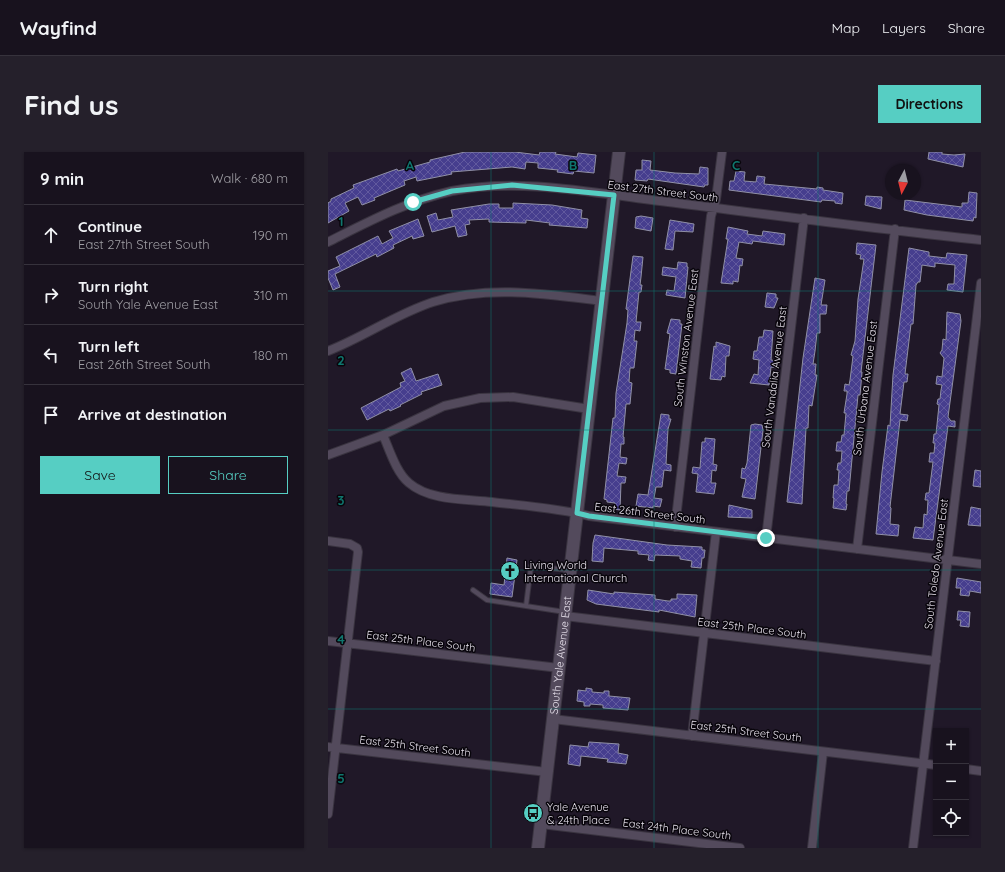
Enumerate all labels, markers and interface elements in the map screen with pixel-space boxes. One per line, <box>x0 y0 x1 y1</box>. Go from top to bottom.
text: Wayfind <box>20 16 97 40</box>
text: Map <box>831 19 860 37</box>
text: Layers <box>882 19 926 37</box>
text: Share <box>948 19 985 37</box>
button: Directions <box>878 85 981 123</box>
text: Find us <box>24 87 118 122</box>
text: A <box>406 157 415 173</box>
text: B <box>569 157 577 173</box>
text: C <box>732 157 740 173</box>
north arrow <box>885 164 921 200</box>
text: 9 min <box>40 168 84 189</box>
text: Walk · 680 m <box>211 170 288 186</box>
street label: East 27th Street South <box>607 177 719 205</box>
route start <box>404 193 422 211</box>
text: 1 <box>338 213 344 229</box>
text: Continue <box>78 217 142 236</box>
icon: ahead <box>40 224 62 246</box>
text: 190 m <box>253 227 288 243</box>
text: East 27th Street South <box>78 236 210 252</box>
street label: South Winston Avenue East <box>671 268 701 408</box>
text: Turn right <box>78 277 149 296</box>
icon: right <box>40 284 62 306</box>
text: 310 m <box>253 287 288 303</box>
text: South Yale Avenue East <box>78 296 218 312</box>
street label: South Vandalia Avenue East <box>758 305 790 449</box>
street label: South Urbana Avenue East <box>850 319 880 456</box>
text: Turn left <box>78 337 140 356</box>
icon: left <box>40 344 62 366</box>
text: 180 m <box>253 347 288 363</box>
text: 2 <box>337 352 345 368</box>
text: East 26th Street South <box>78 356 210 372</box>
icon: arrive <box>40 404 62 426</box>
text: Arrive at destination <box>78 405 227 424</box>
button: Save <box>40 456 160 494</box>
button: Share <box>168 456 288 494</box>
text: 3 <box>338 492 345 508</box>
street label: South Toledo Avenue East <box>921 498 951 630</box>
street label: East 26th Street South <box>594 499 706 527</box>
route end <box>757 529 775 547</box>
place label: Living World International Church <box>524 558 627 585</box>
church icon: Living World International Church <box>499 560 521 582</box>
street label: South Yale Avenue East <box>547 595 574 715</box>
street label: East 25th Place South <box>697 614 807 642</box>
street label: East 25th Place South <box>366 627 476 655</box>
text: 4 <box>337 631 345 647</box>
street label: East 25th Street South <box>690 717 802 745</box>
map controls <box>933 728 969 836</box>
button: + <box>933 728 969 764</box>
street label: East 25th Street South <box>359 732 471 760</box>
button: − <box>933 764 969 800</box>
text: 5 <box>337 770 345 786</box>
place label: Yale Avenue & 24th Place <box>547 800 610 827</box>
button: locate <box>933 800 969 836</box>
bus stop icon: Yale Avenue & 24th Place <box>522 802 544 824</box>
street label: East 24th Place South <box>622 815 732 843</box>

